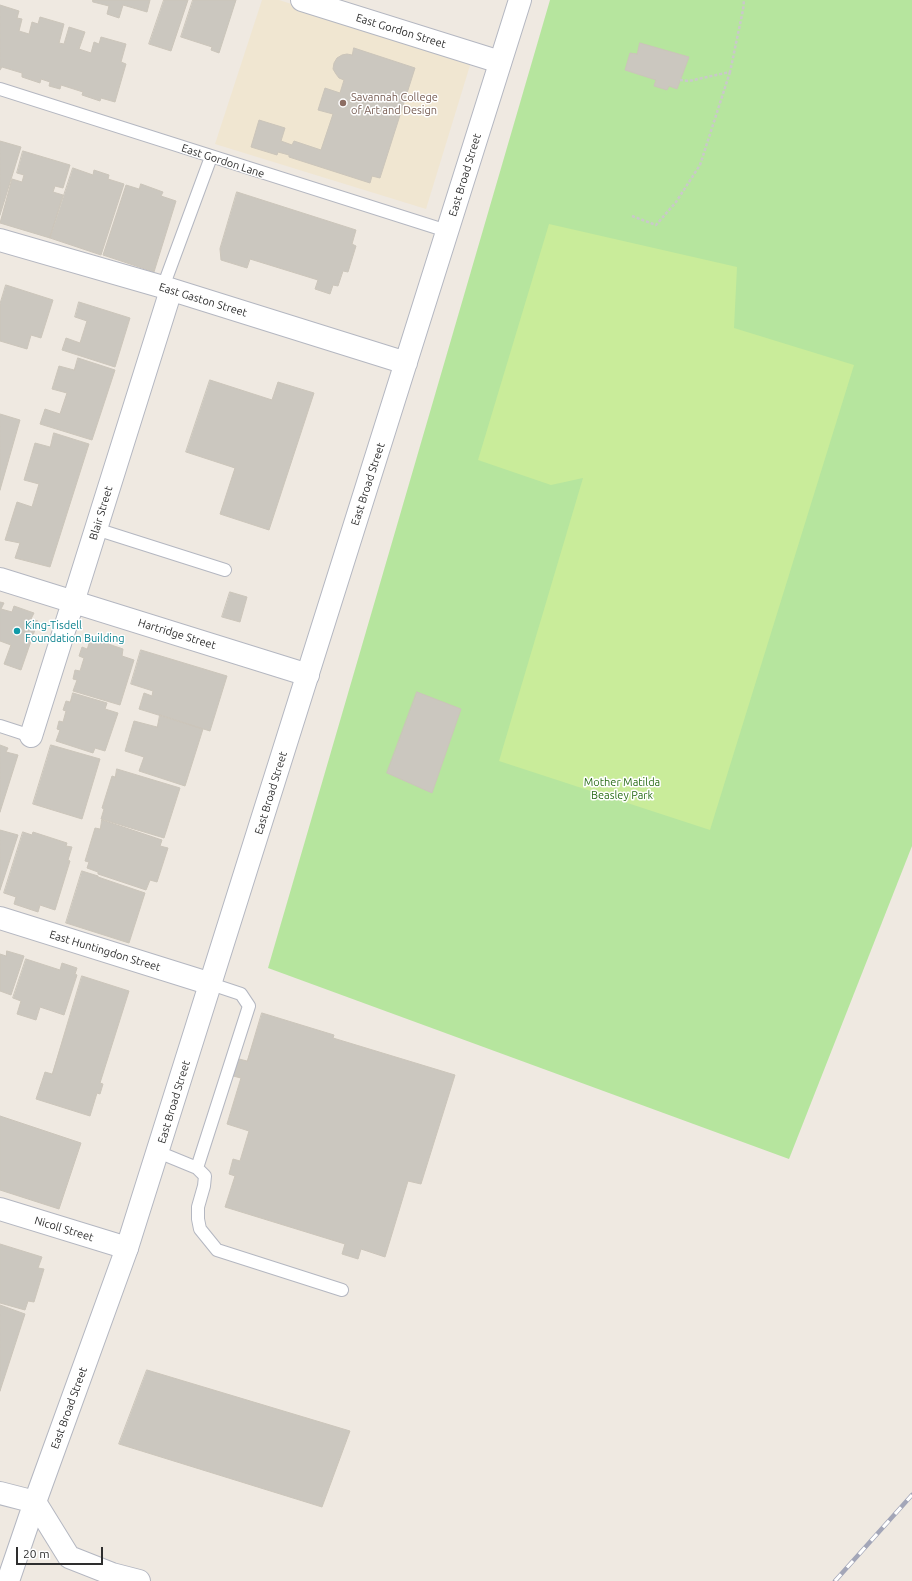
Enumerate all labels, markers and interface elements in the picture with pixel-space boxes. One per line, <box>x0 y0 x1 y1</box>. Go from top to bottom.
street label: East Gordon Street <box>354 11 448 51</box>
place label: Savannah College of Art and Design <box>351 90 438 116</box>
marker: Savannah College of Art and Design <box>338 98 348 108</box>
street label: East Broad Street <box>446 132 484 218</box>
street label: East Gordon Lane <box>180 141 266 181</box>
street label: East Gaston Street <box>157 280 249 320</box>
street label: East Broad Street <box>348 441 388 527</box>
street label: Blair Street <box>87 484 115 542</box>
street label: Hartridge Street <box>136 616 218 652</box>
place label: King-Tisdell Foundation Building <box>25 618 125 644</box>
marker: King-Tisdell Foundation Building <box>12 626 22 636</box>
street label: East Broad Street <box>252 750 290 836</box>
park label: Mother Matilda Beasley Park <box>584 775 660 801</box>
street label: East Huntingdon Street <box>48 928 162 974</box>
street label: East Broad Street <box>155 1059 193 1145</box>
street label: Nicoll Street <box>33 1214 95 1244</box>
street label: East Broad Street <box>48 1365 90 1451</box>
scale bar <box>18 1539 105 1565</box>
text: 20 m <box>23 1547 50 1560</box>

